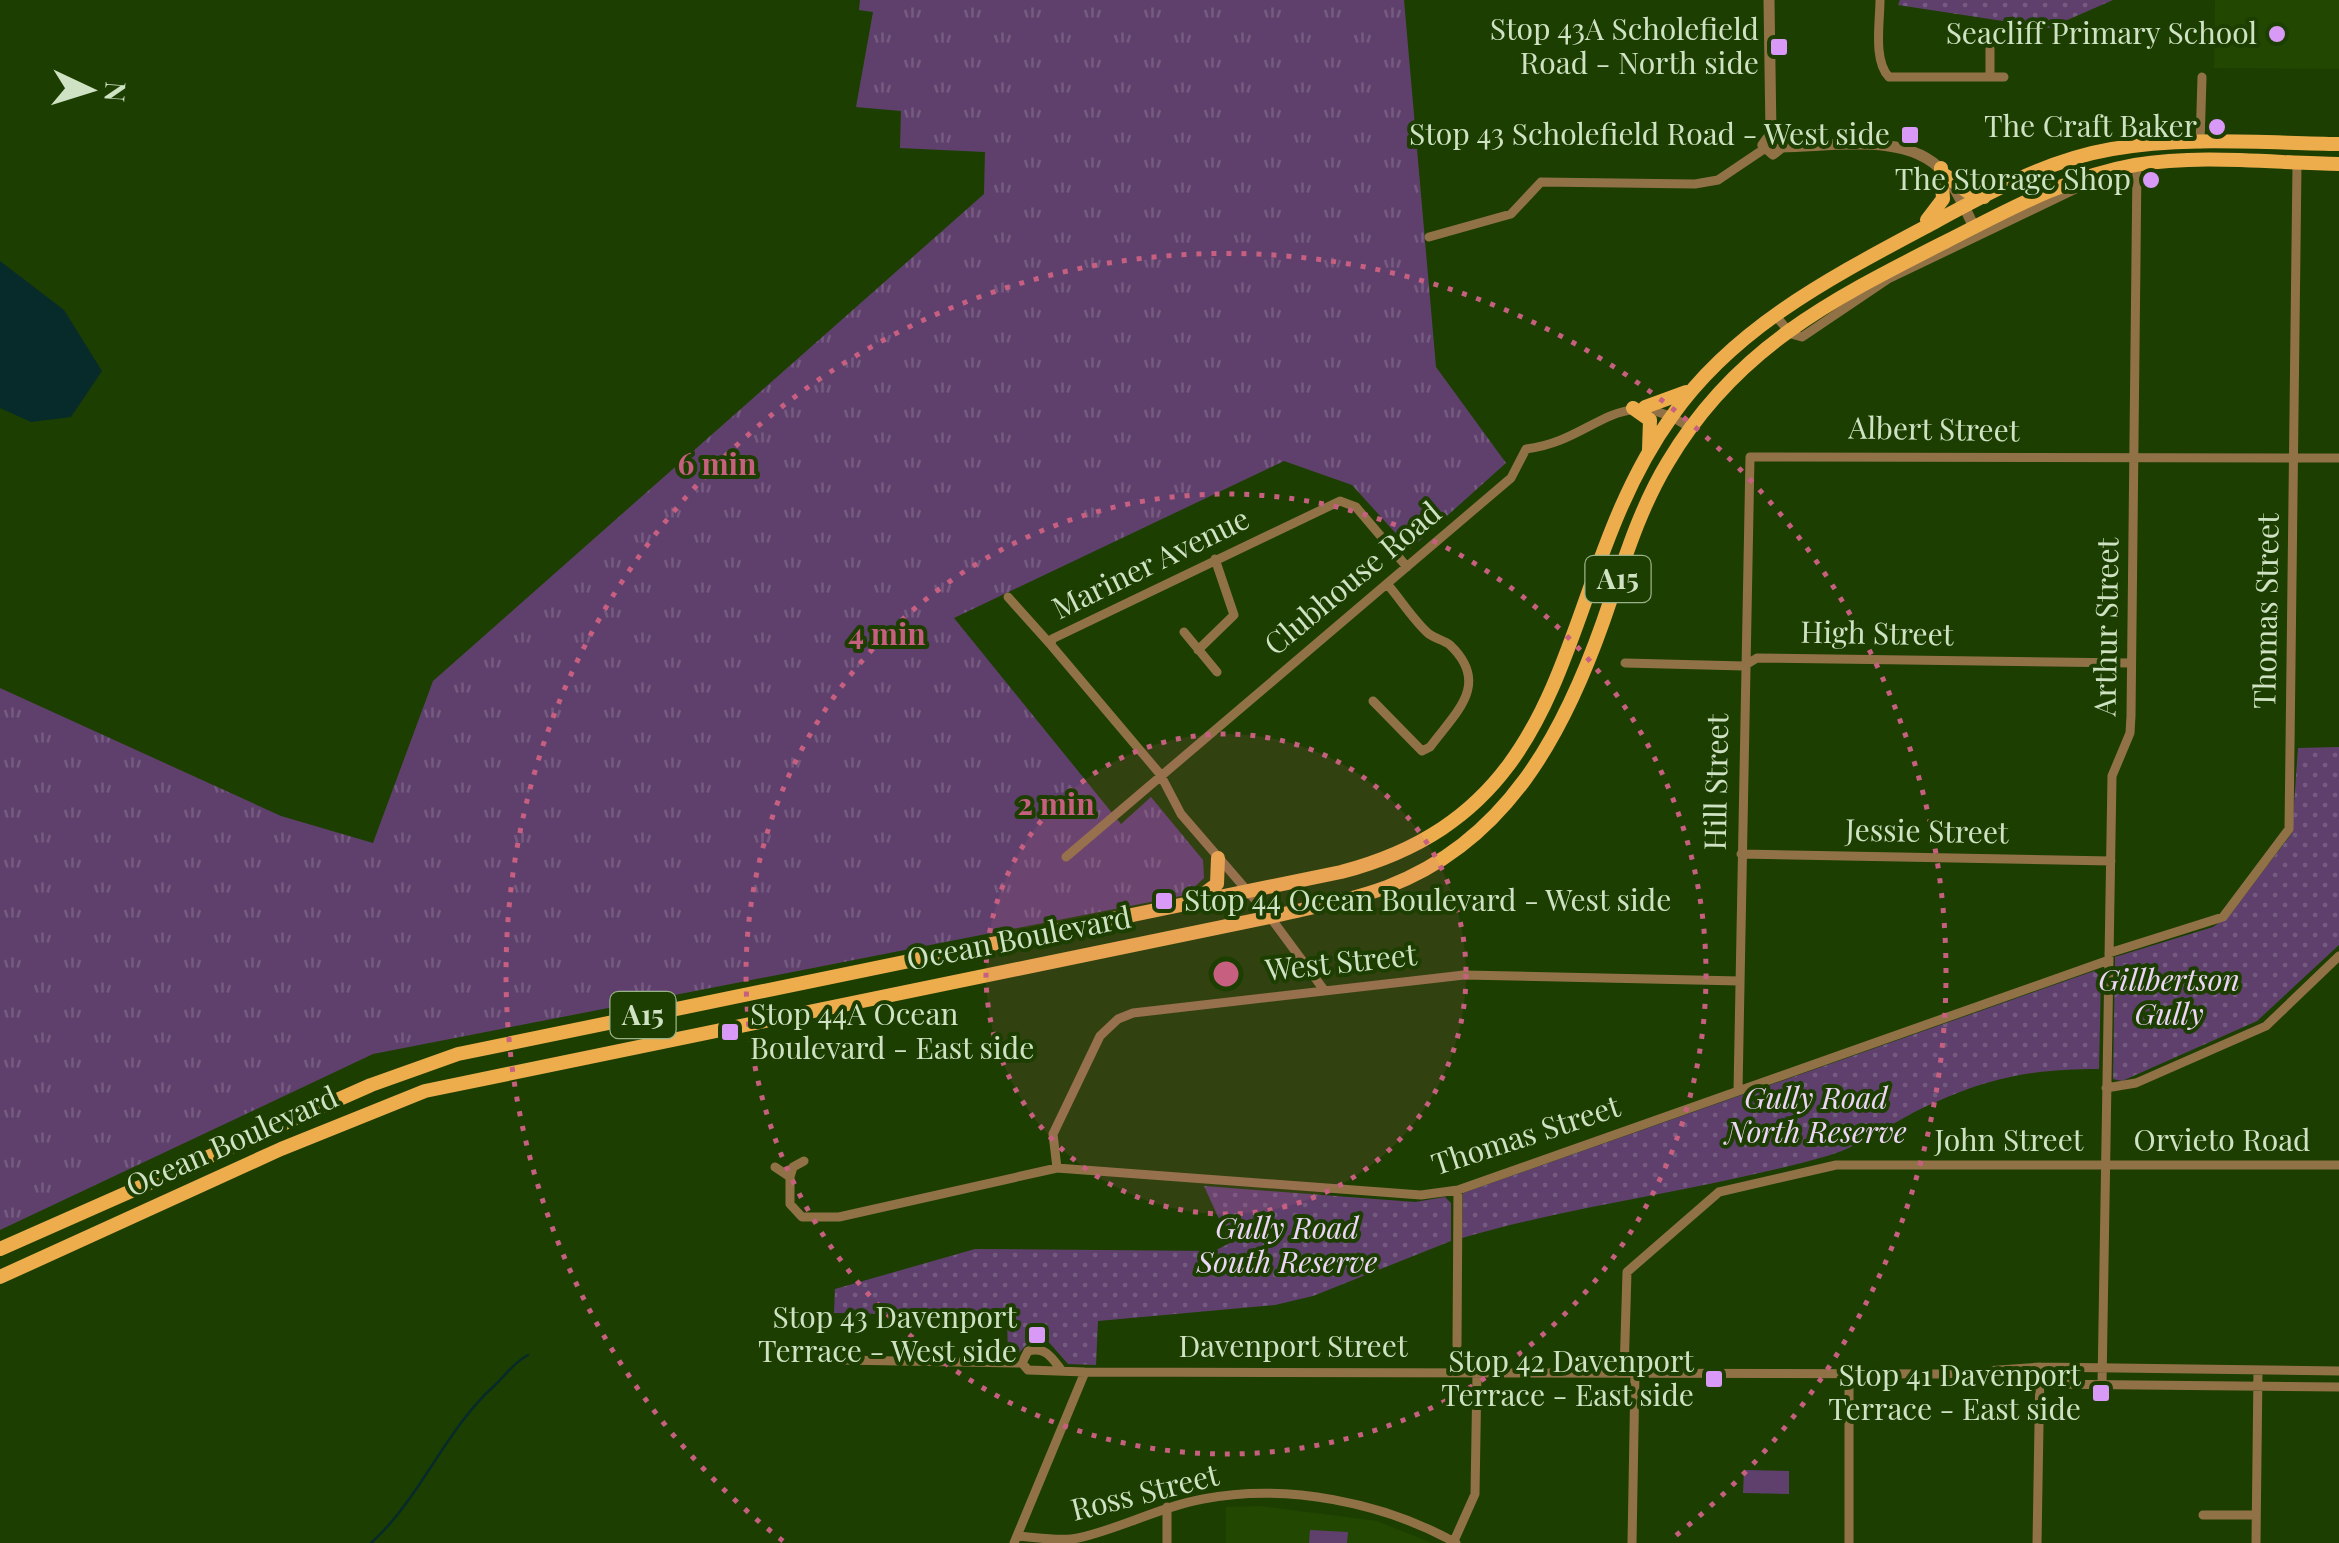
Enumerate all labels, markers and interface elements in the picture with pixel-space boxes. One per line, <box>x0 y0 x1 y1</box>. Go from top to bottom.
place label: Stop 43A Scholefield Road - North side <box>1490 8 1759 82</box>
place label: Seacliff Primary School <box>1946 12 2257 52</box>
marker: Seacliff Primary School <box>2266 23 2288 45</box>
marker: Stop 43A Scholefield Road - North side <box>1768 36 1790 58</box>
north arrow <box>40 40 140 140</box>
text: N <box>97 80 136 103</box>
place label: The Craft Baker <box>1984 105 2197 145</box>
place label: Stop 43 Scholefield Road - West side <box>1409 113 1890 153</box>
marker: The Craft Baker <box>2206 116 2228 138</box>
marker: Stop 43 Scholefield Road - West side <box>1899 124 1921 146</box>
place label: The Storage Shop <box>1895 158 2131 198</box>
marker: The Storage Shop <box>2140 169 2162 191</box>
street label: Albert Street <box>1847 406 2020 449</box>
text: 6 min <box>678 443 757 483</box>
street label: Clubhouse Road <box>1255 492 1448 663</box>
street label: Mariner Avenue <box>1045 497 1255 627</box>
street label: Thomas Street <box>2243 512 2287 709</box>
street label: Arthur Street <box>2083 537 2127 718</box>
road number: A15 <box>1586 556 1650 602</box>
street label: High Street <box>1800 611 1954 653</box>
text: 4 min <box>848 613 926 653</box>
street label: Hill Street <box>1694 713 1736 851</box>
text: 2 min <box>1017 783 1095 823</box>
street label: Jessie Street <box>1844 809 2009 851</box>
place label: Stop 44 Ocean Boulevard - West side <box>1184 879 1671 919</box>
marker: Stop 44 Ocean Boulevard - West side <box>1153 890 1175 912</box>
street label: Ocean Boulevard <box>903 896 1134 978</box>
street label: West Street <box>1262 933 1419 989</box>
centre of rings <box>1208 956 1244 992</box>
park label: Gillbertson Gully <box>2098 959 2240 1033</box>
road number: A15 <box>610 992 676 1038</box>
place label: Stop 44A Ocean Boulevard - East side <box>750 993 1034 1067</box>
marker: Stop 44A Ocean Boulevard - East side <box>719 1021 741 1043</box>
street label: Ocean Boulevard <box>119 1076 343 1205</box>
park label: Gully Road North Reserve <box>1722 1077 1907 1151</box>
street label: Thomas Street <box>1426 1085 1625 1183</box>
street label: John Street <box>1934 1119 2084 1159</box>
street label: Orvieto Road <box>2134 1119 2311 1159</box>
park label: Gully Road South Reserve <box>1196 1207 1378 1281</box>
place label: Stop 43 Davenport Terrace - West side <box>758 1296 1017 1370</box>
marker: Stop 43 Davenport Terrace - West side <box>1026 1324 1048 1346</box>
street label: Davenport Street <box>1178 1325 1408 1365</box>
place label: Stop 42 Davenport Terrace - East side <box>1441 1340 1694 1414</box>
place label: Stop 41 Davenport Terrace - East side <box>1828 1354 2081 1428</box>
marker: Stop 42 Davenport Terrace - East side <box>1703 1368 1725 1390</box>
marker: Stop 41 Davenport Terrace - East side <box>2090 1382 2112 1404</box>
street label: Ross Street <box>1067 1453 1223 1529</box>

